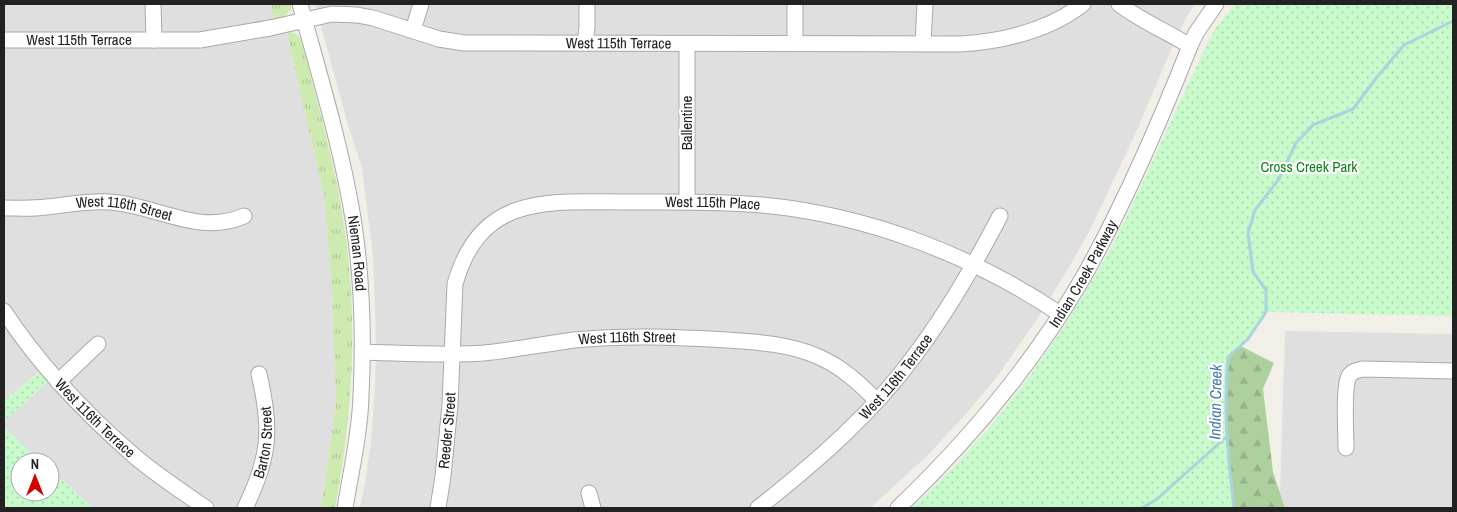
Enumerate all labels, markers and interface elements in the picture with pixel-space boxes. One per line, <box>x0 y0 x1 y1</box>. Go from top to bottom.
street label: West 115th Terrace <box>26 29 132 50</box>
street label: West 115th Terrace <box>566 32 671 53</box>
street label: Ballentine <box>676 95 697 150</box>
park label: Cross Creek Park <box>1260 156 1358 177</box>
street label: West 116th Street <box>75 191 175 226</box>
street label: West 115th Place <box>665 191 761 215</box>
street label: Nieman Road <box>343 214 372 292</box>
street label: Indian Creek Parkway <box>1044 215 1122 332</box>
street label: West 116th Street <box>577 326 677 350</box>
street label: West 116th Terrace <box>854 329 937 424</box>
water label: Indian Creek <box>1203 364 1227 440</box>
street label: West 116th Terrace <box>50 374 140 462</box>
street label: Reeder Street <box>433 391 461 470</box>
street label: Barton Street <box>248 405 277 481</box>
north arrow <box>10 452 60 502</box>
text: N <box>31 455 39 473</box>

